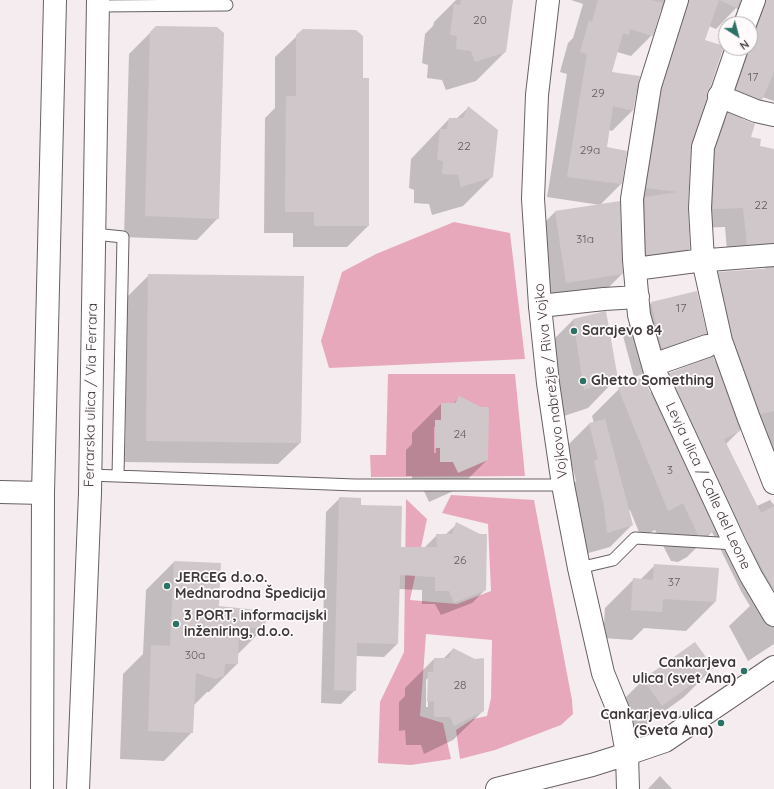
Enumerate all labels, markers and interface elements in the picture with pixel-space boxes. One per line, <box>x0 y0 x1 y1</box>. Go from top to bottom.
house number: 20 <box>473 13 487 27</box>
north arrow <box>718 16 758 56</box>
text: N <box>737 37 752 53</box>
house number: 17 <box>748 70 758 84</box>
house number: 29 <box>591 86 605 100</box>
house number: 22 <box>457 139 471 153</box>
house number: 29a <box>580 143 600 157</box>
house number: 22 <box>754 198 768 212</box>
house number: 31a <box>576 232 594 246</box>
street label: Vojkovo nabrežje / Riva Vojko <box>531 282 571 480</box>
house number: 17 <box>676 301 686 315</box>
street label: Ferrarska ulica / Via Ferrara <box>81 303 101 487</box>
place label: Sarajevo 84 <box>582 323 662 339</box>
marker: Sarajevo 84 <box>569 326 579 336</box>
place label: Ghetto Something <box>591 373 714 389</box>
marker: Ghetto Something <box>578 376 588 386</box>
street label: Levja ulica / Calle del Leone <box>662 400 754 572</box>
house number: 24 <box>454 427 466 441</box>
house number: 3 <box>667 463 673 477</box>
house number: 26 <box>453 553 467 567</box>
place label: JERCEG d.o.o. Mednarodna Špedicija <box>175 570 326 602</box>
house number: 37 <box>668 575 680 589</box>
marker: JERCEG d.o.o. Mednarodna Špedicija <box>162 581 172 591</box>
place label: 3 PORT, informacijski inženiring, d.o.o. <box>184 608 327 640</box>
marker: 3 PORT, informacijski inženiring, d.o.o. <box>171 619 181 629</box>
house number: 30a <box>185 648 205 662</box>
place label: Cankarjeva ulica (svet Ana) <box>632 655 736 688</box>
marker: Cankarjeva ulica (svet Ana) <box>739 666 749 676</box>
house number: 28 <box>453 678 467 692</box>
place label: Cankarjeva ulica (Sveta Ana) <box>600 707 713 740</box>
marker: Cankarjeva ulica (Sveta Ana) <box>716 718 726 728</box>

